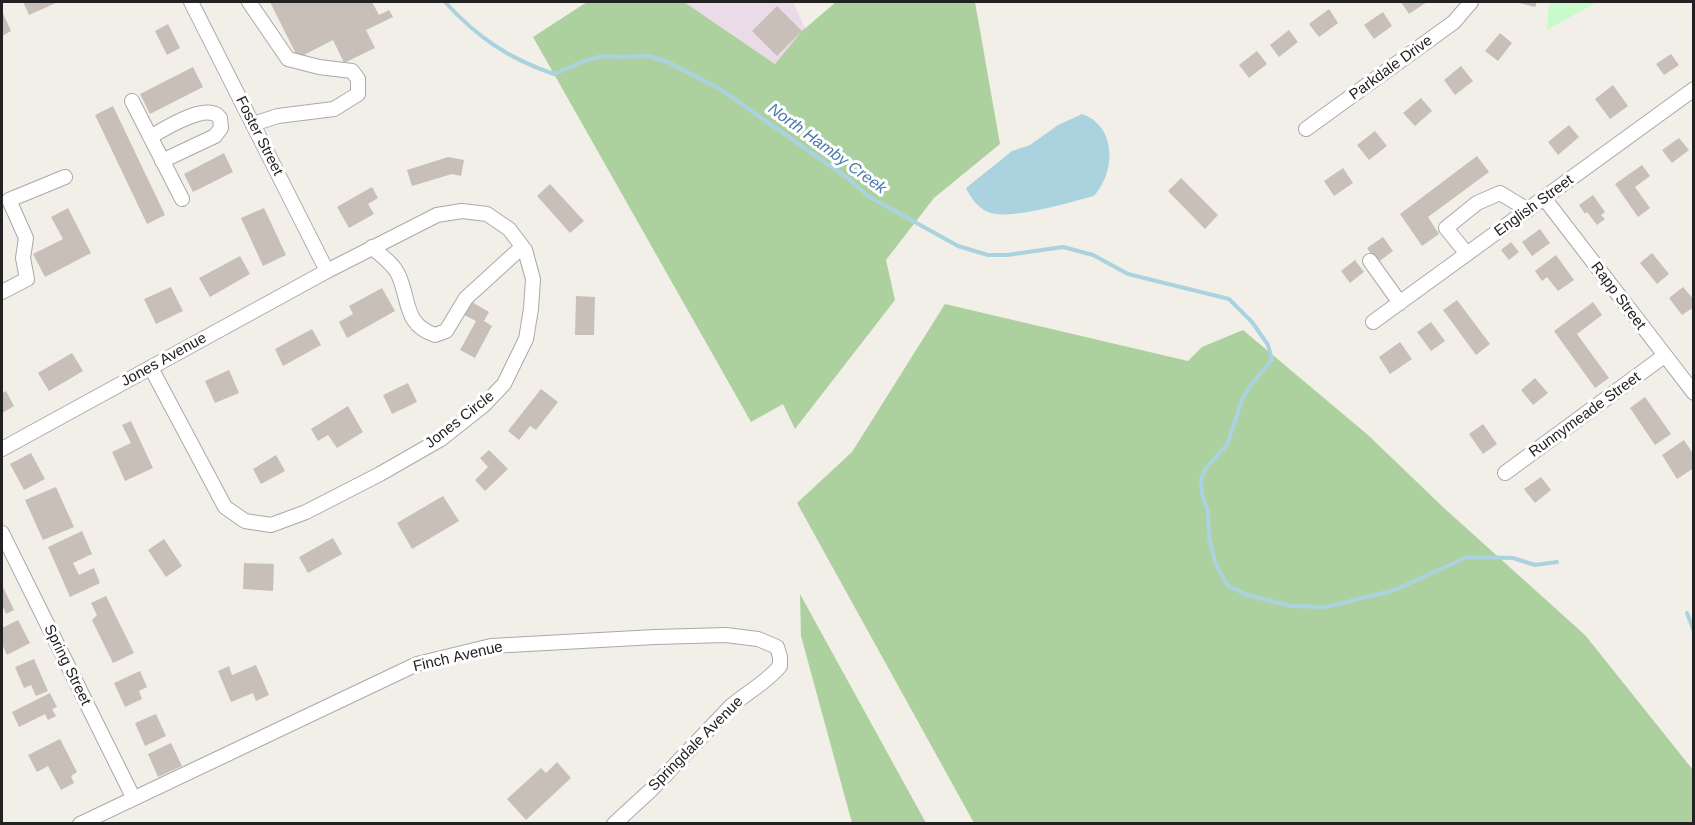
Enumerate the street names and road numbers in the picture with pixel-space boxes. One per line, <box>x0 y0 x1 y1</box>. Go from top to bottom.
street label: Parkdale Drive <box>1346 32 1436 104</box>
street label: Foster Street <box>231 93 287 179</box>
street label: English Street <box>1491 171 1577 241</box>
street label: Rapp Street <box>1587 259 1649 333</box>
street label: Jones Avenue <box>118 329 210 391</box>
street label: Runnymeade Street <box>1526 369 1644 461</box>
street label: Jones Circle <box>422 388 498 452</box>
street label: Spring Street <box>40 622 94 708</box>
street label: Finch Avenue <box>411 638 505 676</box>
street label: Springdale Avenue <box>645 693 747 795</box>

